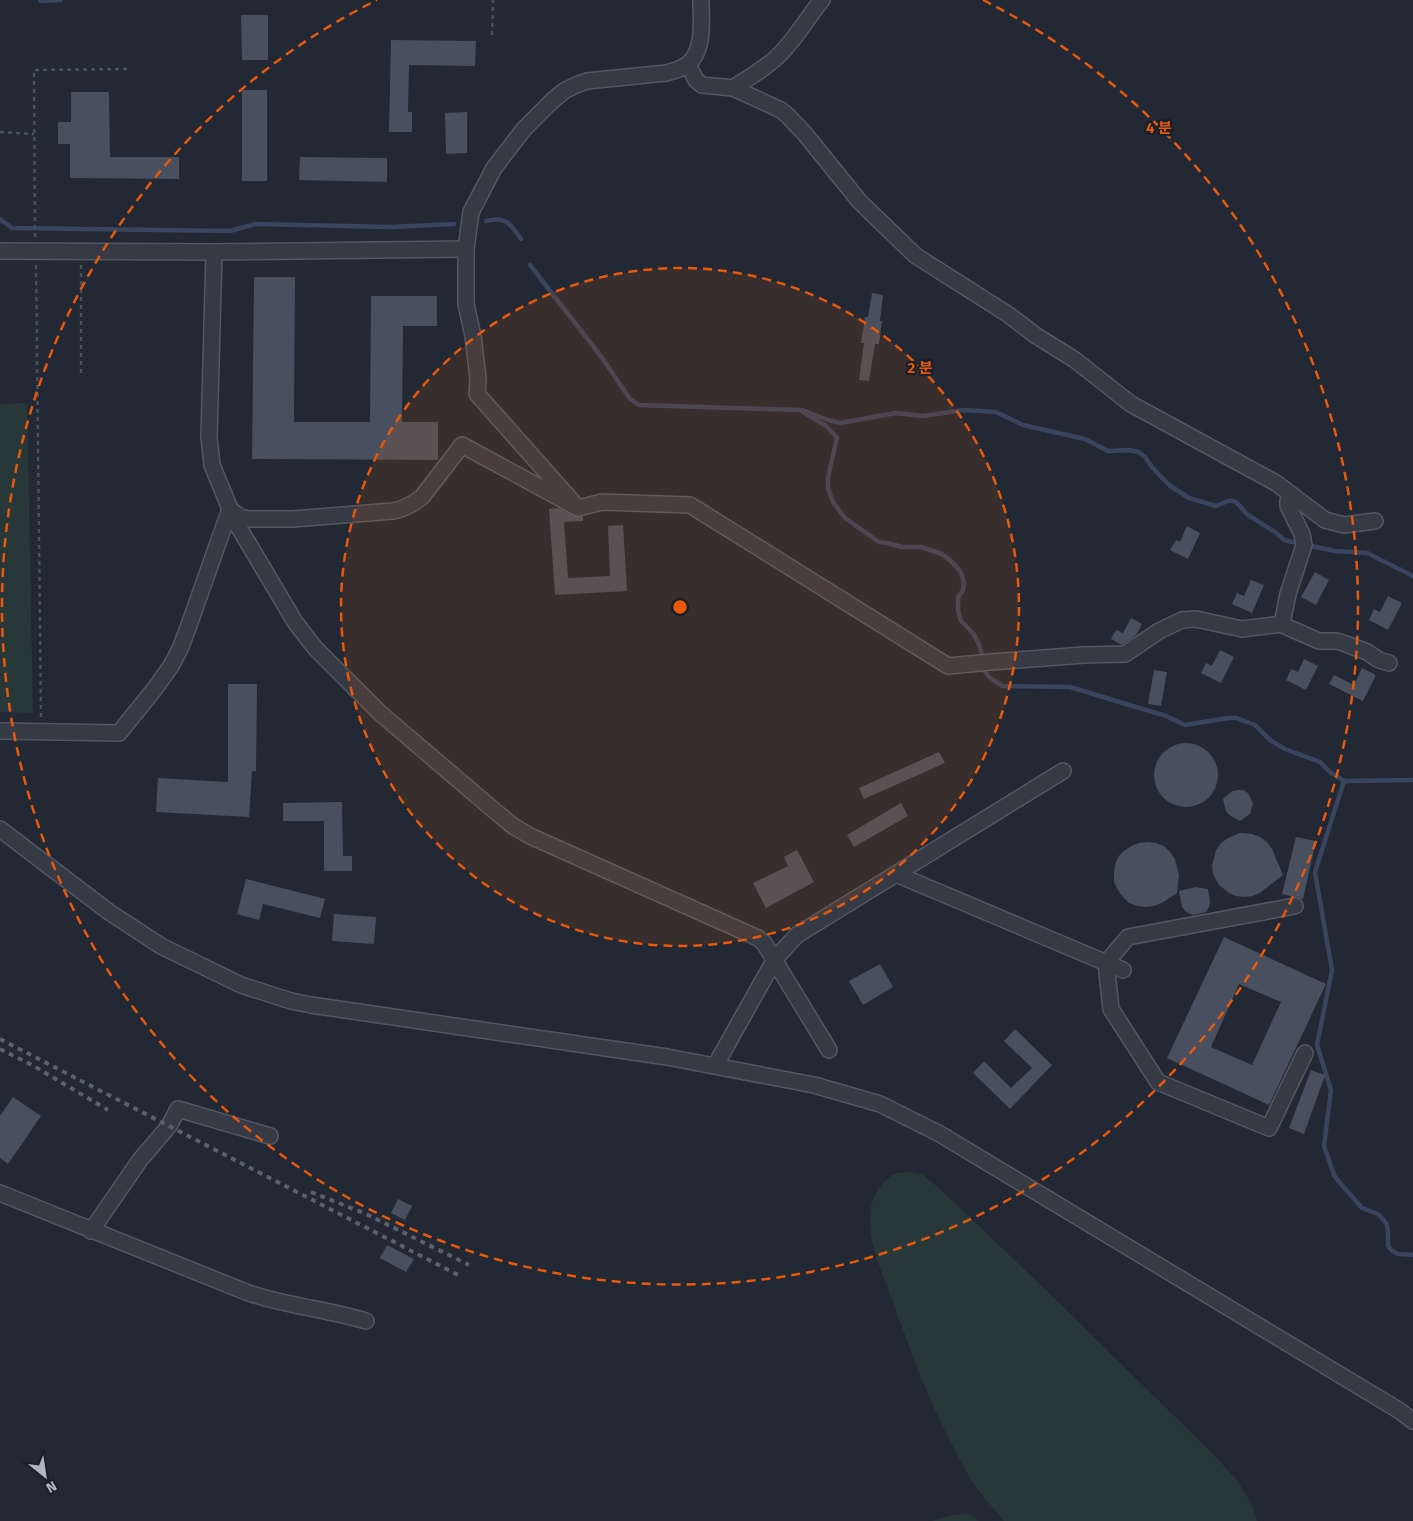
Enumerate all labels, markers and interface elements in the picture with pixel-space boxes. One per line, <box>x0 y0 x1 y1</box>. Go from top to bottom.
text: 4 분 <box>1146 119 1172 137</box>
text: 2 분 <box>907 359 933 377</box>
centre of rings <box>671 598 689 616</box>
north arrow <box>20 1451 70 1501</box>
text: N <box>43 1477 60 1497</box>

